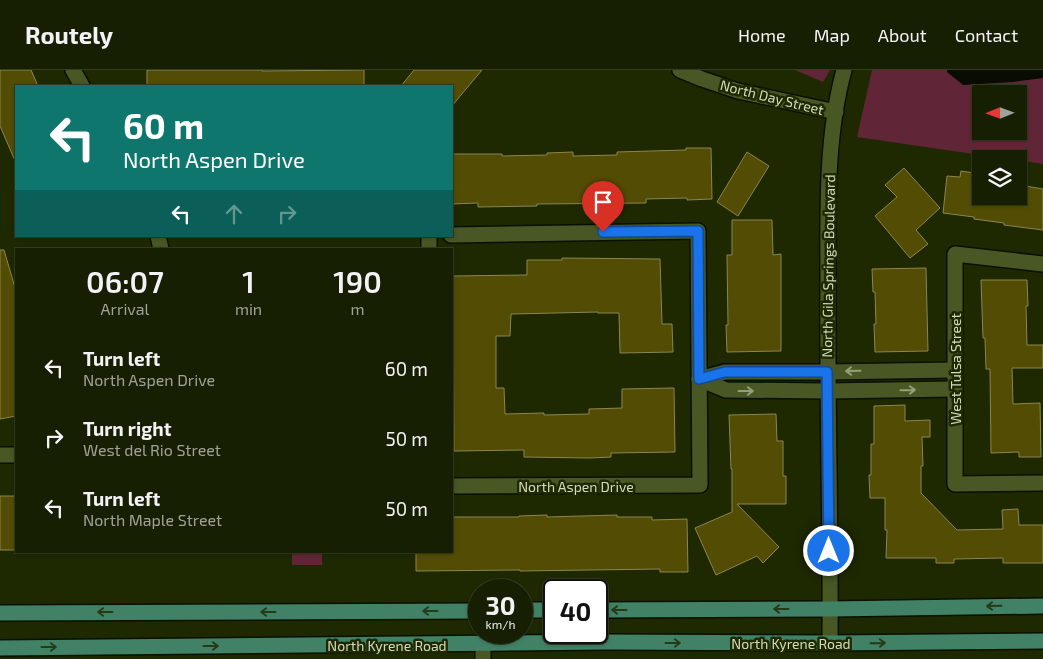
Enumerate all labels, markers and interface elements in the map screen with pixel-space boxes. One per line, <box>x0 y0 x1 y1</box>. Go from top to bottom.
text: Routely <box>25 20 113 49</box>
text: Home <box>738 24 786 46</box>
text: Map <box>814 24 850 46</box>
text: About <box>878 24 927 46</box>
text: Contact <box>955 24 1018 46</box>
street label: North Day Street <box>718 76 826 118</box>
north arrow <box>972 85 1028 140</box>
map controls <box>972 85 1027 205</box>
text: 60 m <box>123 104 204 146</box>
icon: left <box>40 105 105 170</box>
text: North Aspen Drive <box>123 146 305 172</box>
button: layers <box>972 150 1027 205</box>
street label: North Gila Springs Boulevard <box>818 174 838 358</box>
pin <box>582 181 624 232</box>
icon: arrive <box>589 188 617 216</box>
icon: left <box>167 200 195 228</box>
icon: ahead <box>220 200 248 228</box>
icon: right <box>273 200 301 228</box>
text: 06:07 <box>86 263 164 299</box>
text: 1 <box>242 263 255 299</box>
text: 190 <box>333 263 382 299</box>
text: Arrival <box>101 299 149 318</box>
text: min <box>235 299 262 318</box>
text: m <box>351 299 365 318</box>
street label: West Tulsa Street <box>947 313 964 425</box>
text: Turn left <box>83 347 160 370</box>
icon: left <box>40 354 68 382</box>
text: 60 m <box>385 357 428 380</box>
one-way arrow <box>845 367 861 376</box>
text: North Aspen Drive <box>83 370 215 389</box>
one-way arrow <box>900 385 916 395</box>
one-way arrow <box>737 386 753 396</box>
text: Turn right <box>83 417 171 440</box>
icon: right <box>40 424 68 452</box>
text: 50 m <box>385 427 428 450</box>
text: West del Rio Street <box>83 440 221 459</box>
street label: North Aspen Drive <box>518 478 634 495</box>
text: Turn left <box>83 487 160 510</box>
icon: left <box>40 494 68 522</box>
text: 50 m <box>385 497 428 520</box>
text: North Maple Street <box>83 510 222 529</box>
position arrow <box>802 524 854 576</box>
speed limit sign: 40 <box>543 579 608 644</box>
text: 30 <box>486 590 515 620</box>
one-way arrow <box>987 602 1003 611</box>
one-way arrow <box>773 604 790 614</box>
one-way arrow <box>611 605 627 615</box>
one-way arrow <box>422 606 438 616</box>
one-way arrow <box>97 607 114 617</box>
one-way arrow <box>260 607 276 617</box>
text: km/h <box>486 617 515 631</box>
street label: North Kyrene Road <box>731 635 851 652</box>
street label: North Kyrene Road <box>327 637 447 654</box>
one-way arrow <box>665 638 681 648</box>
one-way arrow <box>870 638 886 648</box>
one-way arrow <box>202 641 219 651</box>
one-way arrow <box>40 643 56 652</box>

